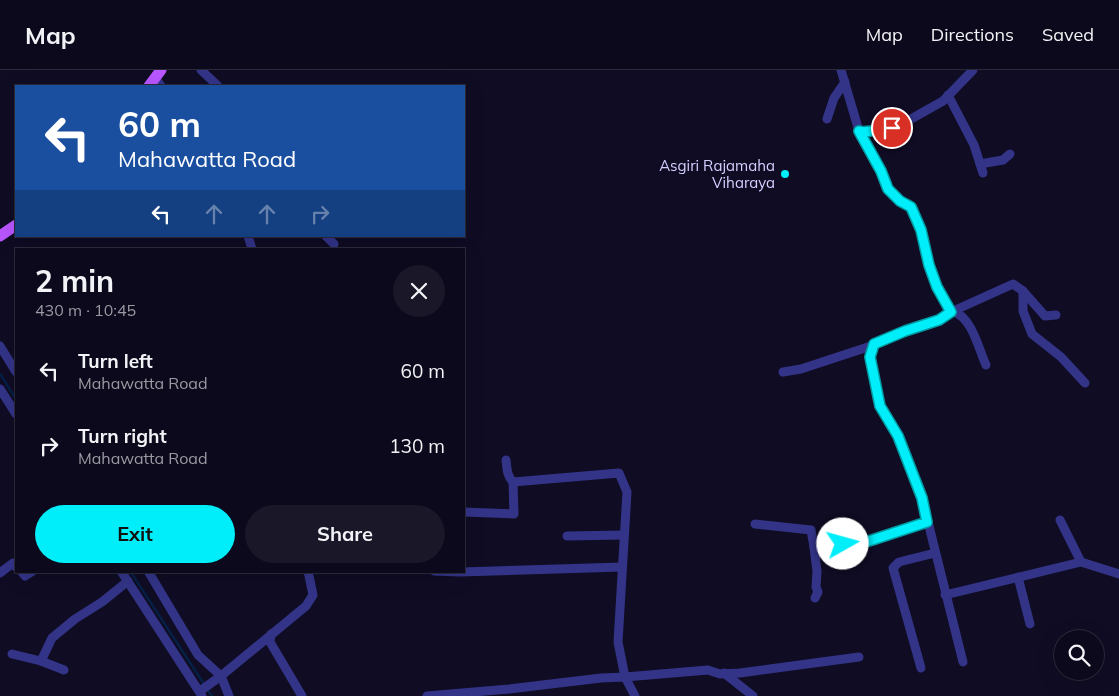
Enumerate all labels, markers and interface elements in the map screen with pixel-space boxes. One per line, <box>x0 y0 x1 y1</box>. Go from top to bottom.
text: Map <box>25 20 76 50</box>
text: Map <box>866 23 903 46</box>
text: Directions <box>931 23 1014 46</box>
text: Saved <box>1042 23 1094 46</box>
text: 60 m <box>118 102 201 146</box>
icon: left <box>35 105 100 170</box>
pin <box>871 107 913 149</box>
icon: arrive <box>878 114 906 142</box>
text: Mahawatta Road <box>118 145 296 173</box>
place label: Asgiri Rajamaha Viharaya <box>659 156 775 192</box>
marker: Asgiri Rajamaha Viharaya <box>779 168 791 180</box>
icon: left <box>147 200 175 228</box>
icon: ahead <box>200 200 228 228</box>
icon: ahead <box>253 200 281 228</box>
icon: right <box>306 200 334 228</box>
text: 2 min <box>35 262 114 300</box>
button: close <box>393 265 445 317</box>
text: 430 m · 10:45 <box>35 300 136 320</box>
text: Turn left <box>78 349 153 373</box>
icon: left <box>35 357 63 385</box>
text: 60 m <box>401 359 445 383</box>
text: Mahawatta Road <box>78 373 208 393</box>
text: Turn right <box>78 424 167 448</box>
icon: right <box>35 432 63 460</box>
text: 130 m <box>389 434 445 458</box>
text: Mahawatta Road <box>78 448 208 468</box>
button: Exit <box>35 505 235 563</box>
button: Share <box>245 505 445 563</box>
position arrow <box>816 517 868 569</box>
map controls <box>1054 630 1104 680</box>
button: search <box>1054 630 1104 680</box>

